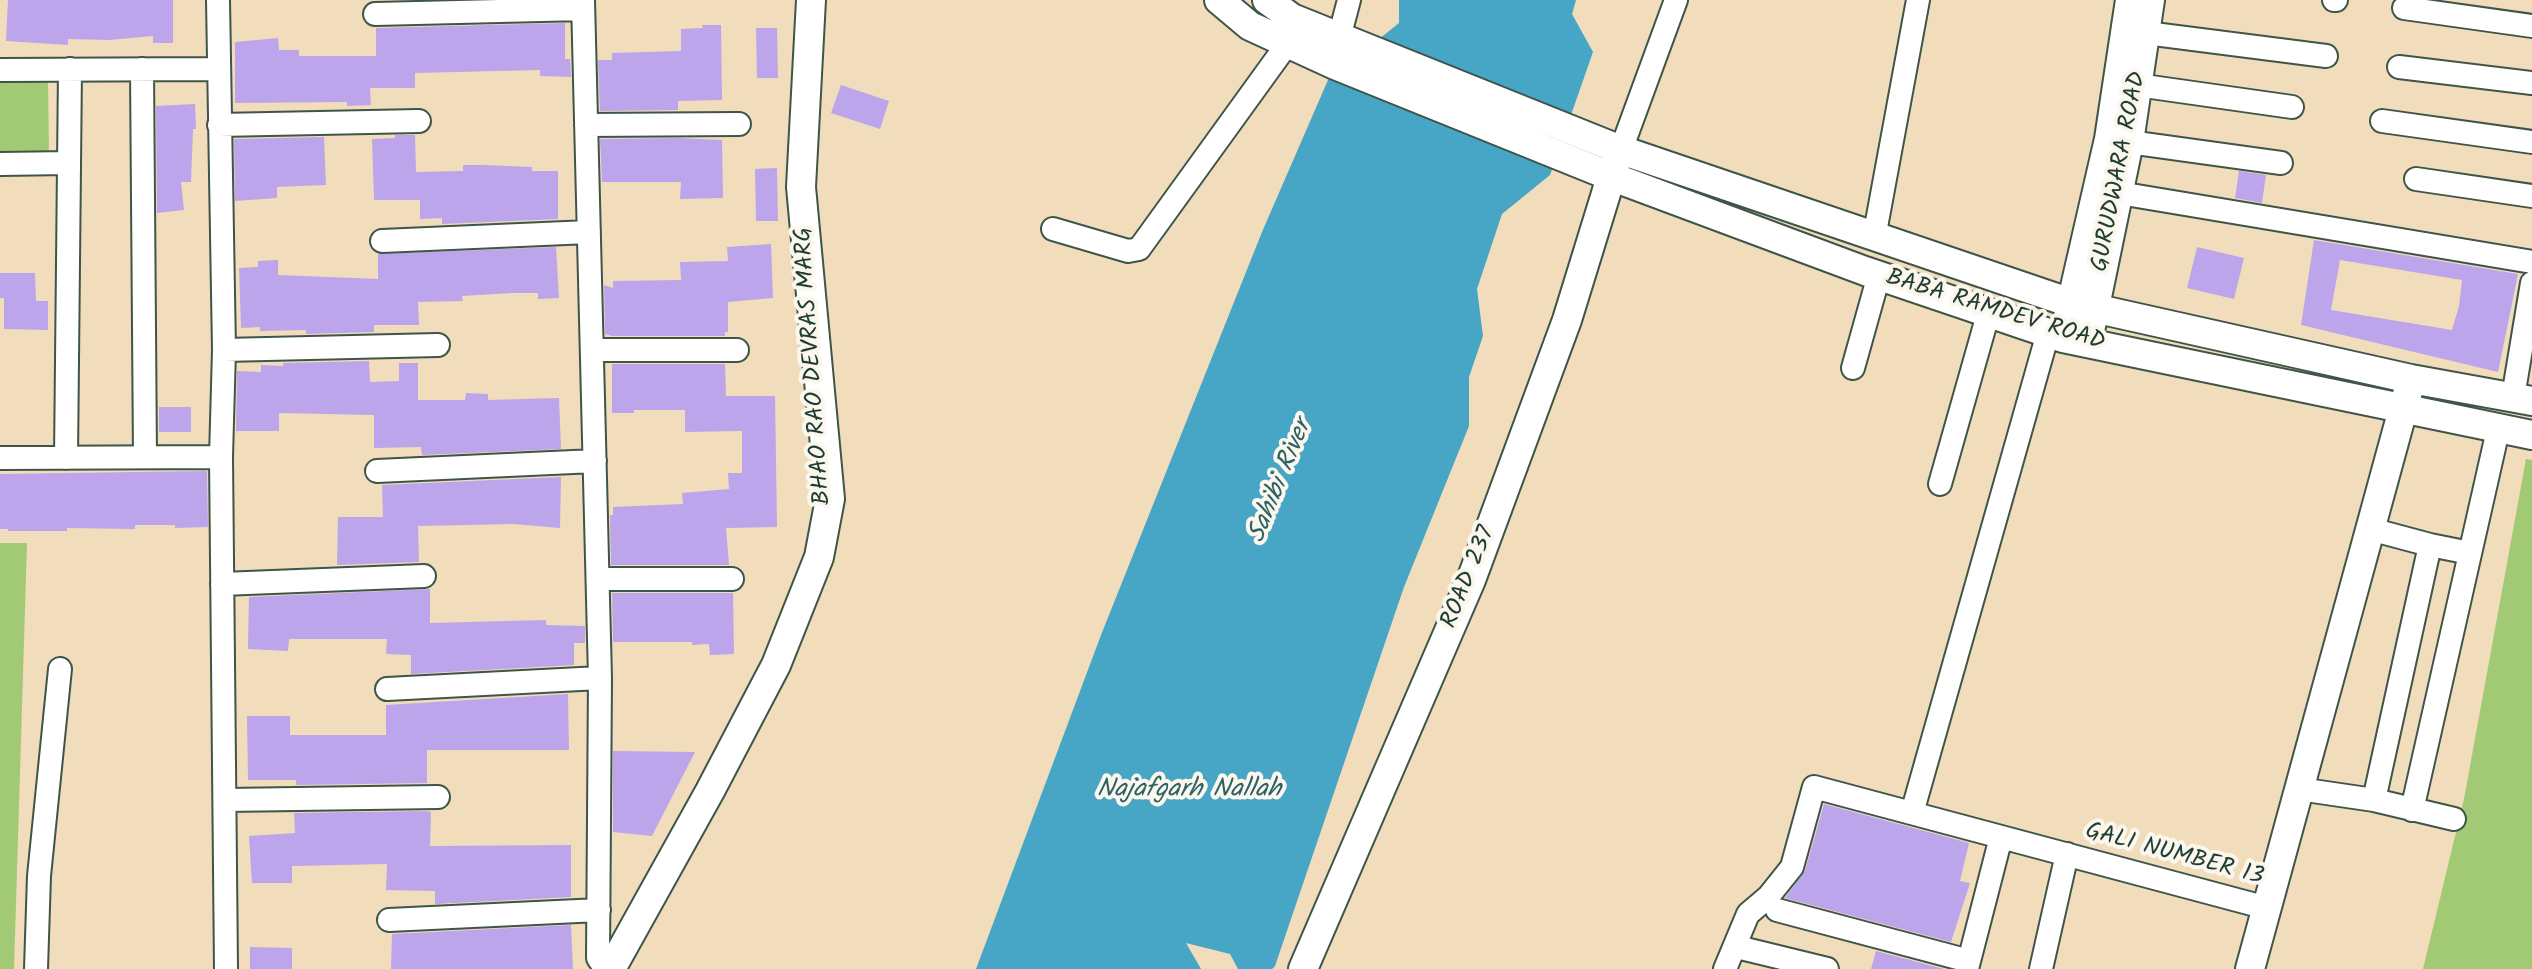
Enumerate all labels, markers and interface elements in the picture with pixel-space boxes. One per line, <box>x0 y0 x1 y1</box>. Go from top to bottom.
street label: GURUDWARA ROAD <box>2087 69 2155 275</box>
street label: BHAO RAO DEVRAS MARG <box>791 226 839 506</box>
street label: BABA RAMDEV ROAD <box>1882 265 2108 359</box>
water label: Sahibi River <box>1243 416 1321 548</box>
street label: ROAD 237 <box>1437 523 1503 633</box>
water label: Najafgarh Nallah <box>1097 776 1281 808</box>
street label: GALI NUMBER 13 <box>2082 818 2266 894</box>

